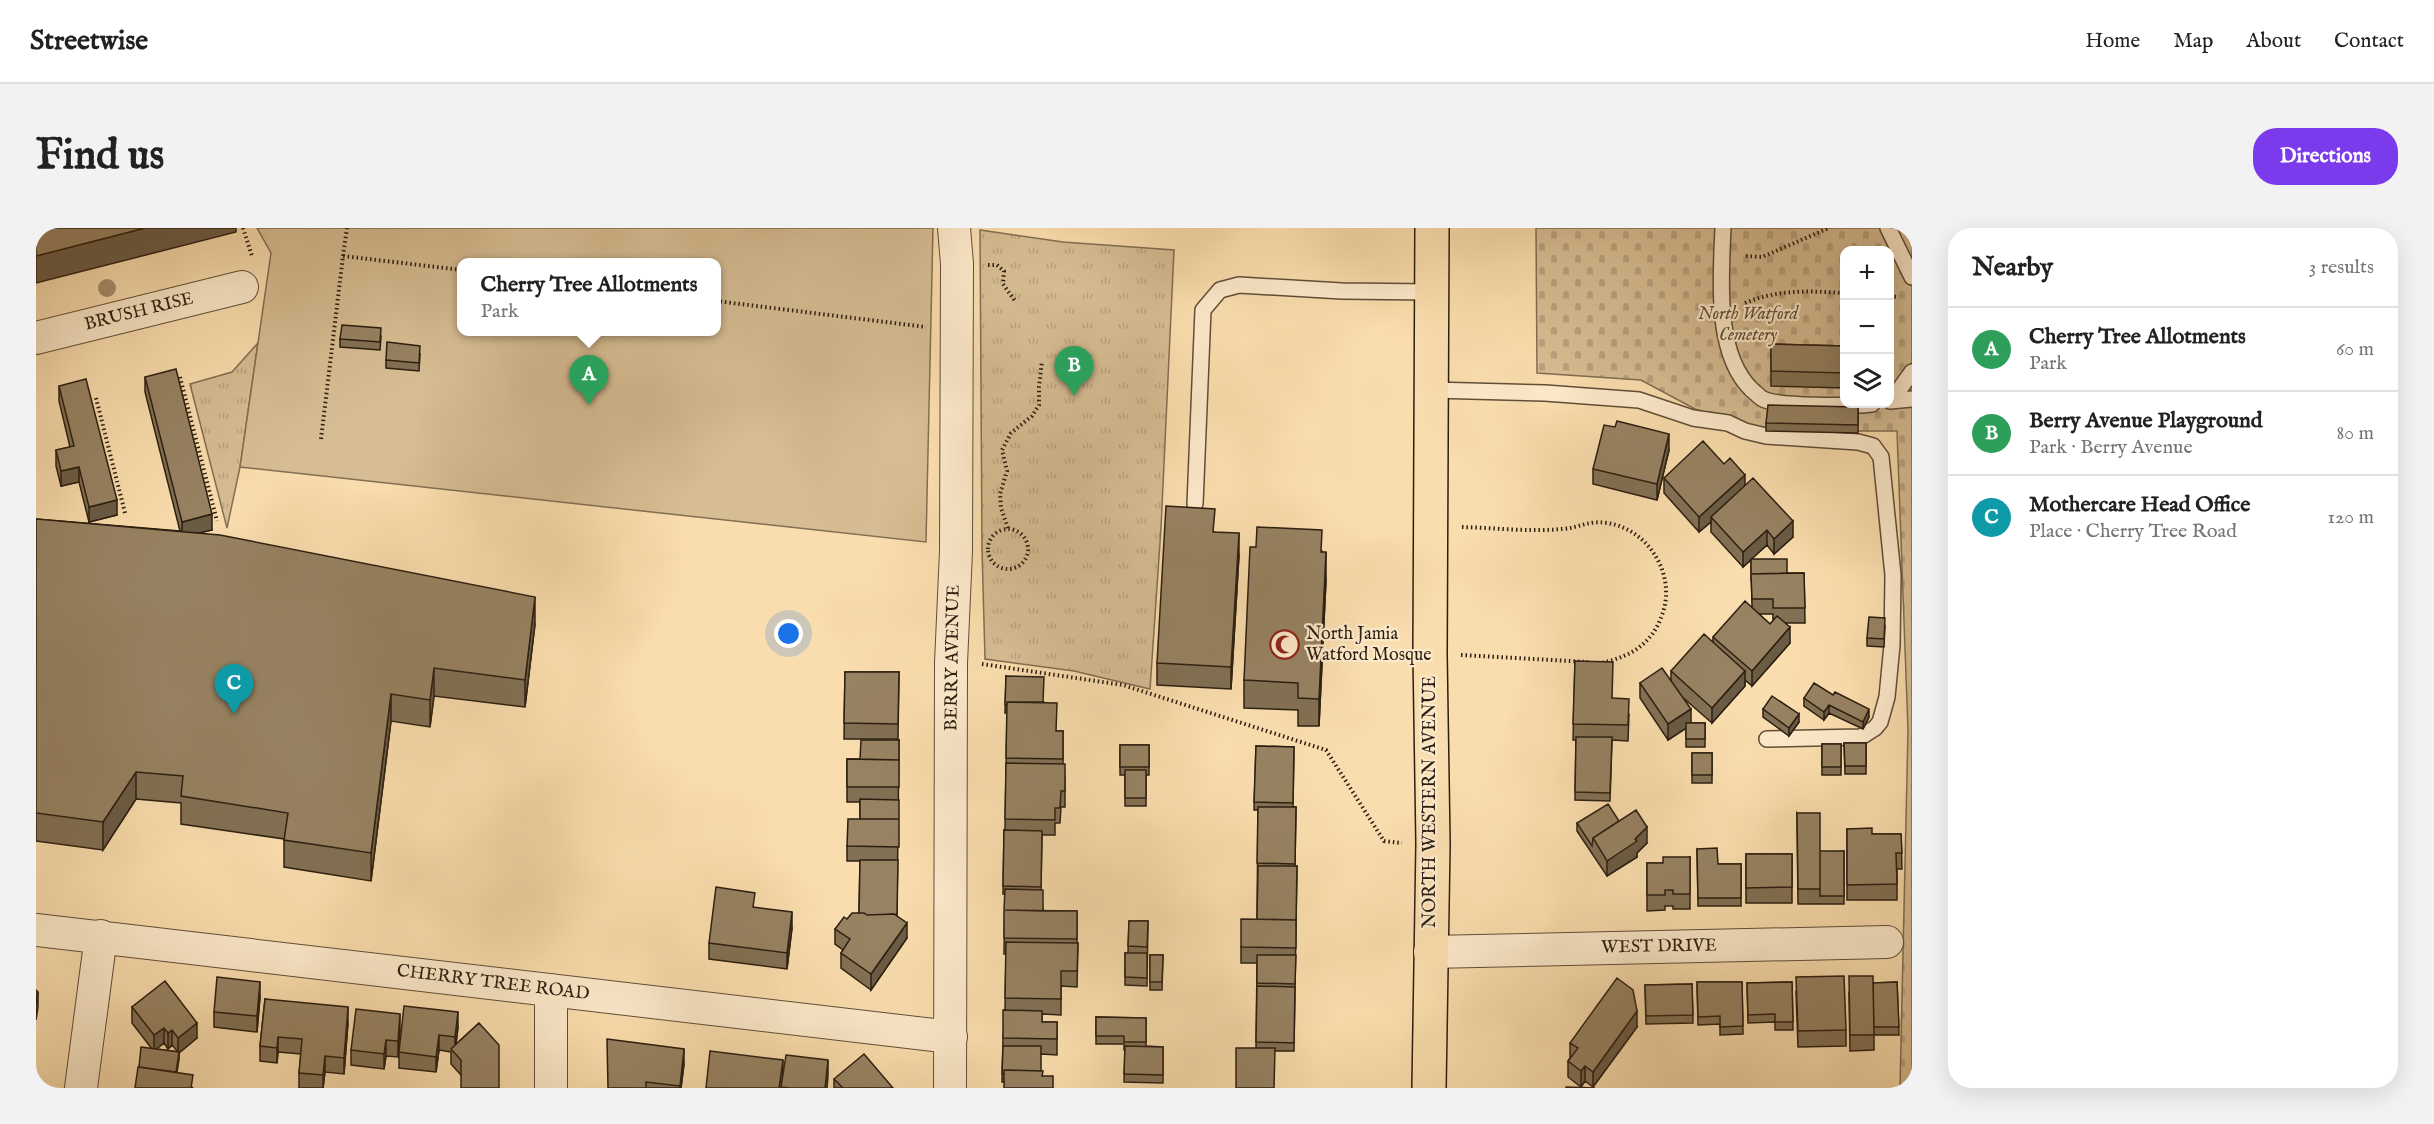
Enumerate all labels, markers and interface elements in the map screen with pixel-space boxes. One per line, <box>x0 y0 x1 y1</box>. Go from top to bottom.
text: Streetwise <box>30 24 148 59</box>
text: Home <box>2085 28 2140 55</box>
text: Map <box>2173 28 2213 55</box>
text: About <box>2246 28 2301 55</box>
text: Contact <box>2334 28 2404 55</box>
button: Directions <box>2253 128 2398 185</box>
text: Find us <box>36 130 164 183</box>
map controls <box>1840 246 1894 408</box>
button: + <box>1840 246 1894 300</box>
text: Nearby <box>1972 251 2053 284</box>
text: 3 results <box>2309 255 2374 280</box>
popup <box>457 258 721 336</box>
text: Cherry Tree Allotments <box>481 271 697 299</box>
street label: BRUSH RISE <box>82 287 196 337</box>
text: Park <box>481 299 519 324</box>
button: − <box>1840 300 1894 354</box>
park label: North Watford Cemetery <box>1698 303 1800 347</box>
text: Cherry Tree Allotments <box>2029 323 2246 351</box>
text: A <box>1985 337 1998 362</box>
text: 60 m <box>2336 337 2374 362</box>
pin: B <box>1054 346 1094 396</box>
text: Park <box>2029 351 2067 376</box>
button: layers <box>1840 354 1894 408</box>
pin: A <box>570 356 608 405</box>
text: Berry Avenue Playground <box>2029 407 2263 435</box>
text: B <box>1985 421 1998 446</box>
text: 80 m <box>2337 421 2374 446</box>
text: Park · Berry Avenue <box>2029 435 2193 460</box>
text: Mothercare Head Office <box>2029 491 2250 519</box>
text: C <box>1984 505 1999 530</box>
text: 120 m <box>2328 505 2374 530</box>
text: Place · Cherry Tree Road <box>2029 519 2237 544</box>
street label: BERRY AVENUE <box>940 585 966 731</box>
your location <box>774 619 803 648</box>
place label: North Jamia Watford Mosque <box>1306 623 1431 667</box>
mosque icon: North Jamia Watford Mosque <box>1269 628 1301 660</box>
pin: C <box>214 664 254 714</box>
street label: NORTH WESTERN AVENUE <box>1419 676 1442 928</box>
street label: WEST DRIVE <box>1601 934 1717 960</box>
street label: CHERRY TREE ROAD <box>395 960 591 1006</box>

